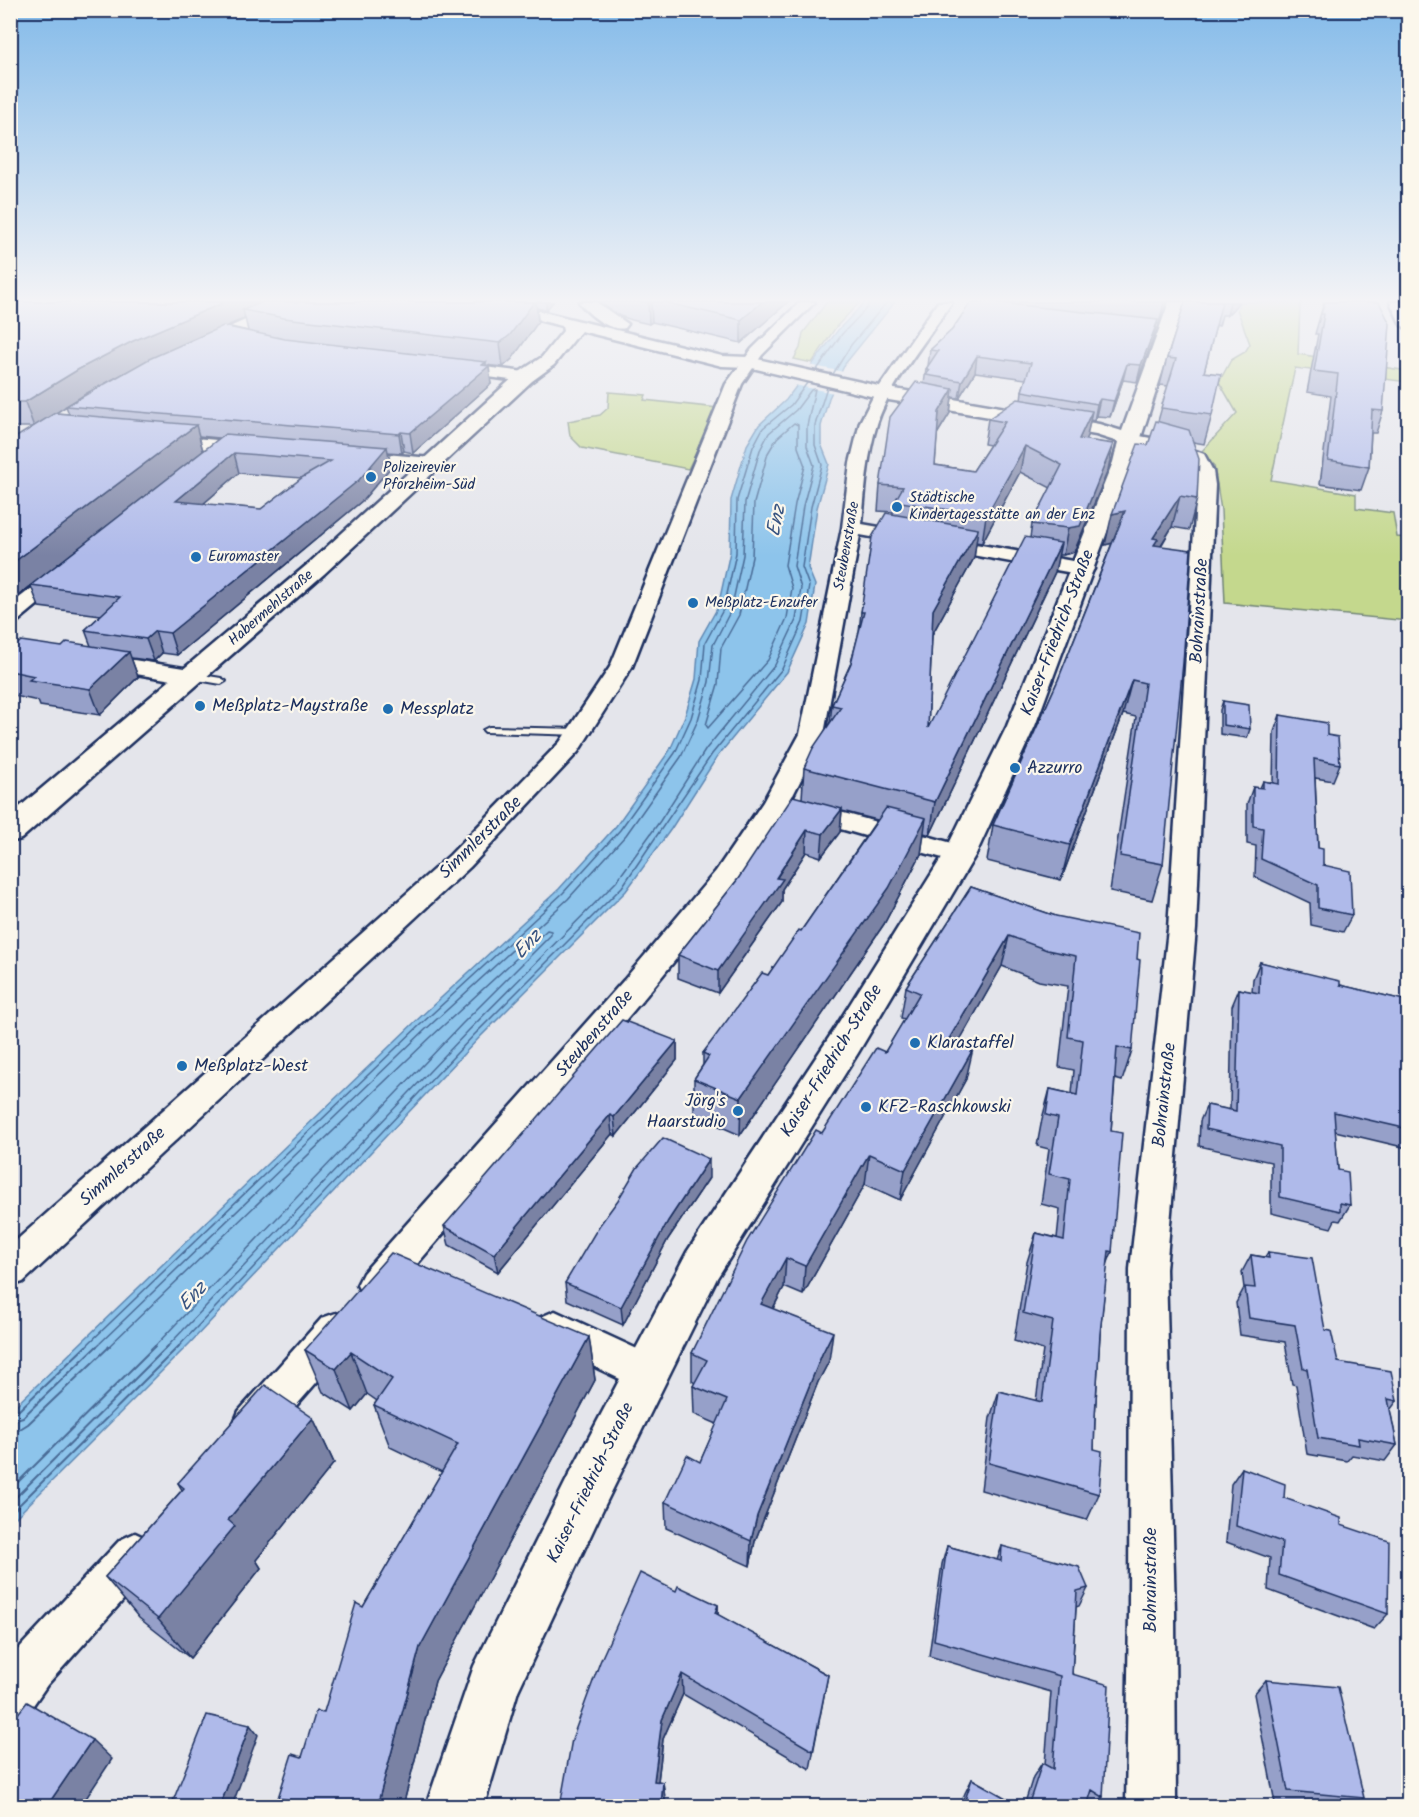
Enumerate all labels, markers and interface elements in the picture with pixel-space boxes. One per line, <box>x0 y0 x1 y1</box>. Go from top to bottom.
place label: Polizeirevier Pforzheim-Süd <box>383 456 475 497</box>
marker: Polizeirevier Pforzheim-Süd <box>364 470 378 484</box>
place label: Städtische Kindertagesstätte an der Enz <box>909 486 1095 527</box>
street label: Steubenstraße <box>827 499 867 592</box>
water label: Enz <box>758 500 796 539</box>
marker: Städtische Kindertagesstätte an der Enz <box>890 500 904 514</box>
place label: Euromaster <box>208 545 280 569</box>
street label: Kaiser-Friedrich-Straße <box>1013 546 1103 720</box>
marker: Euromaster <box>189 550 203 564</box>
street label: Bohrainstraße <box>1183 558 1217 664</box>
street label: Habermehlstraße <box>223 564 319 652</box>
place label: Meßplatz-Enzufer <box>705 591 819 615</box>
marker: Meßplatz-Enzufer <box>686 596 700 610</box>
place label: Meßplatz-Maystraße <box>212 692 368 721</box>
place label: Messplatz <box>400 695 474 724</box>
marker: Meßplatz-Maystraße <box>193 699 207 713</box>
marker: Messplatz <box>381 702 395 716</box>
place label: Azzurro <box>1027 754 1083 783</box>
marker: Azzurro <box>1008 761 1022 775</box>
street label: Simmlerstraße <box>432 789 530 887</box>
water label: Enz <box>506 921 552 967</box>
street label: Kaiser-Friedrich-Straße <box>773 979 891 1143</box>
street label: Steubenstraße <box>549 984 641 1084</box>
place label: Klarastaffel <box>927 1029 1015 1058</box>
marker: Klarastaffel <box>908 1036 922 1050</box>
street label: Bohrainstraße <box>1145 1041 1185 1149</box>
place label: Meßplatz-West <box>194 1052 309 1081</box>
marker: Meßplatz-West <box>175 1059 189 1073</box>
place label: Jörg's Haarstudio <box>646 1087 726 1137</box>
place label: KFZ-Raschkowski <box>878 1093 1012 1122</box>
marker: KFZ-Raschkowski <box>859 1100 873 1114</box>
marker: Jörg's Haarstudio <box>731 1104 745 1118</box>
street label: Simmlerstraße <box>73 1120 173 1214</box>
water label: Enz <box>171 1273 217 1319</box>
street label: Kaiser-Friedrich-Straße <box>539 1398 643 1568</box>
street label: Bohrainstraße <box>1137 1527 1166 1633</box>

